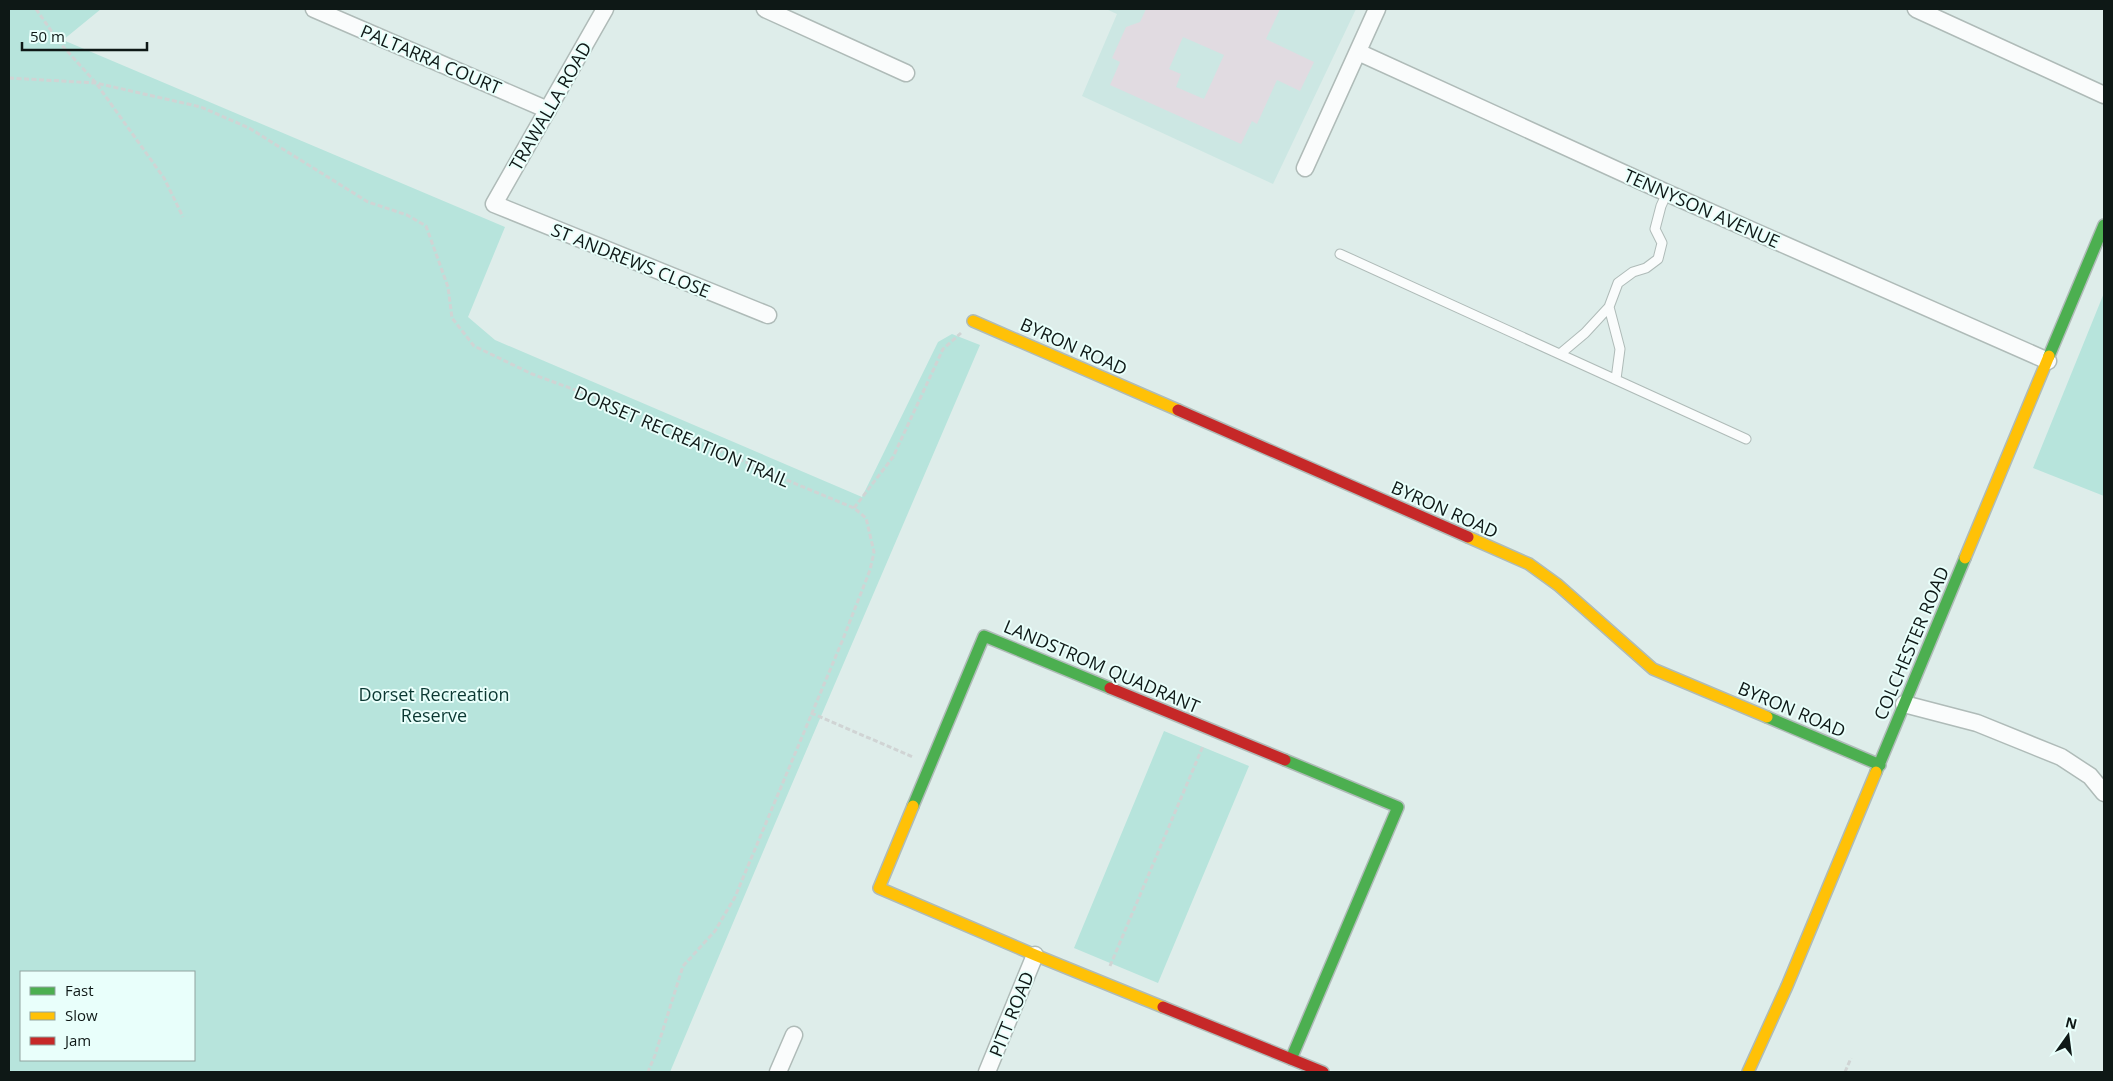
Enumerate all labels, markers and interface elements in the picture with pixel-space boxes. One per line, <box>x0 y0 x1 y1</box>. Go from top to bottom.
street label: PALTARRA COURT <box>357 19 505 100</box>
scale bar <box>22 20 148 52</box>
text: 50 m <box>30 26 65 46</box>
street label: TRAWALLA ROAD <box>503 37 597 175</box>
street label: TENNYSON AVENUE <box>1620 163 1784 253</box>
street label: ST ANDREWS CLOSE <box>548 217 714 303</box>
street label: BYRON ROAD <box>1017 312 1131 380</box>
street label: DORSET RECREATION TRAIL <box>571 380 793 492</box>
street label: BYRON ROAD <box>1388 475 1502 543</box>
street label: COLCHESTER ROAD <box>1868 563 1954 723</box>
street label: LANDSTROM QUADRANT <box>1000 614 1204 718</box>
street label: BYRON ROAD <box>1735 676 1849 742</box>
park label: Dorset Recreation Reserve <box>358 682 510 727</box>
street label: PITT ROAD <box>983 968 1039 1060</box>
legend <box>20 971 195 1061</box>
text: Fast <box>65 980 94 1000</box>
text: Slow <box>65 1005 98 1025</box>
north arrow <box>2043 1011 2093 1061</box>
text: N <box>2063 1012 2079 1033</box>
text: Jam <box>63 1030 91 1050</box>

